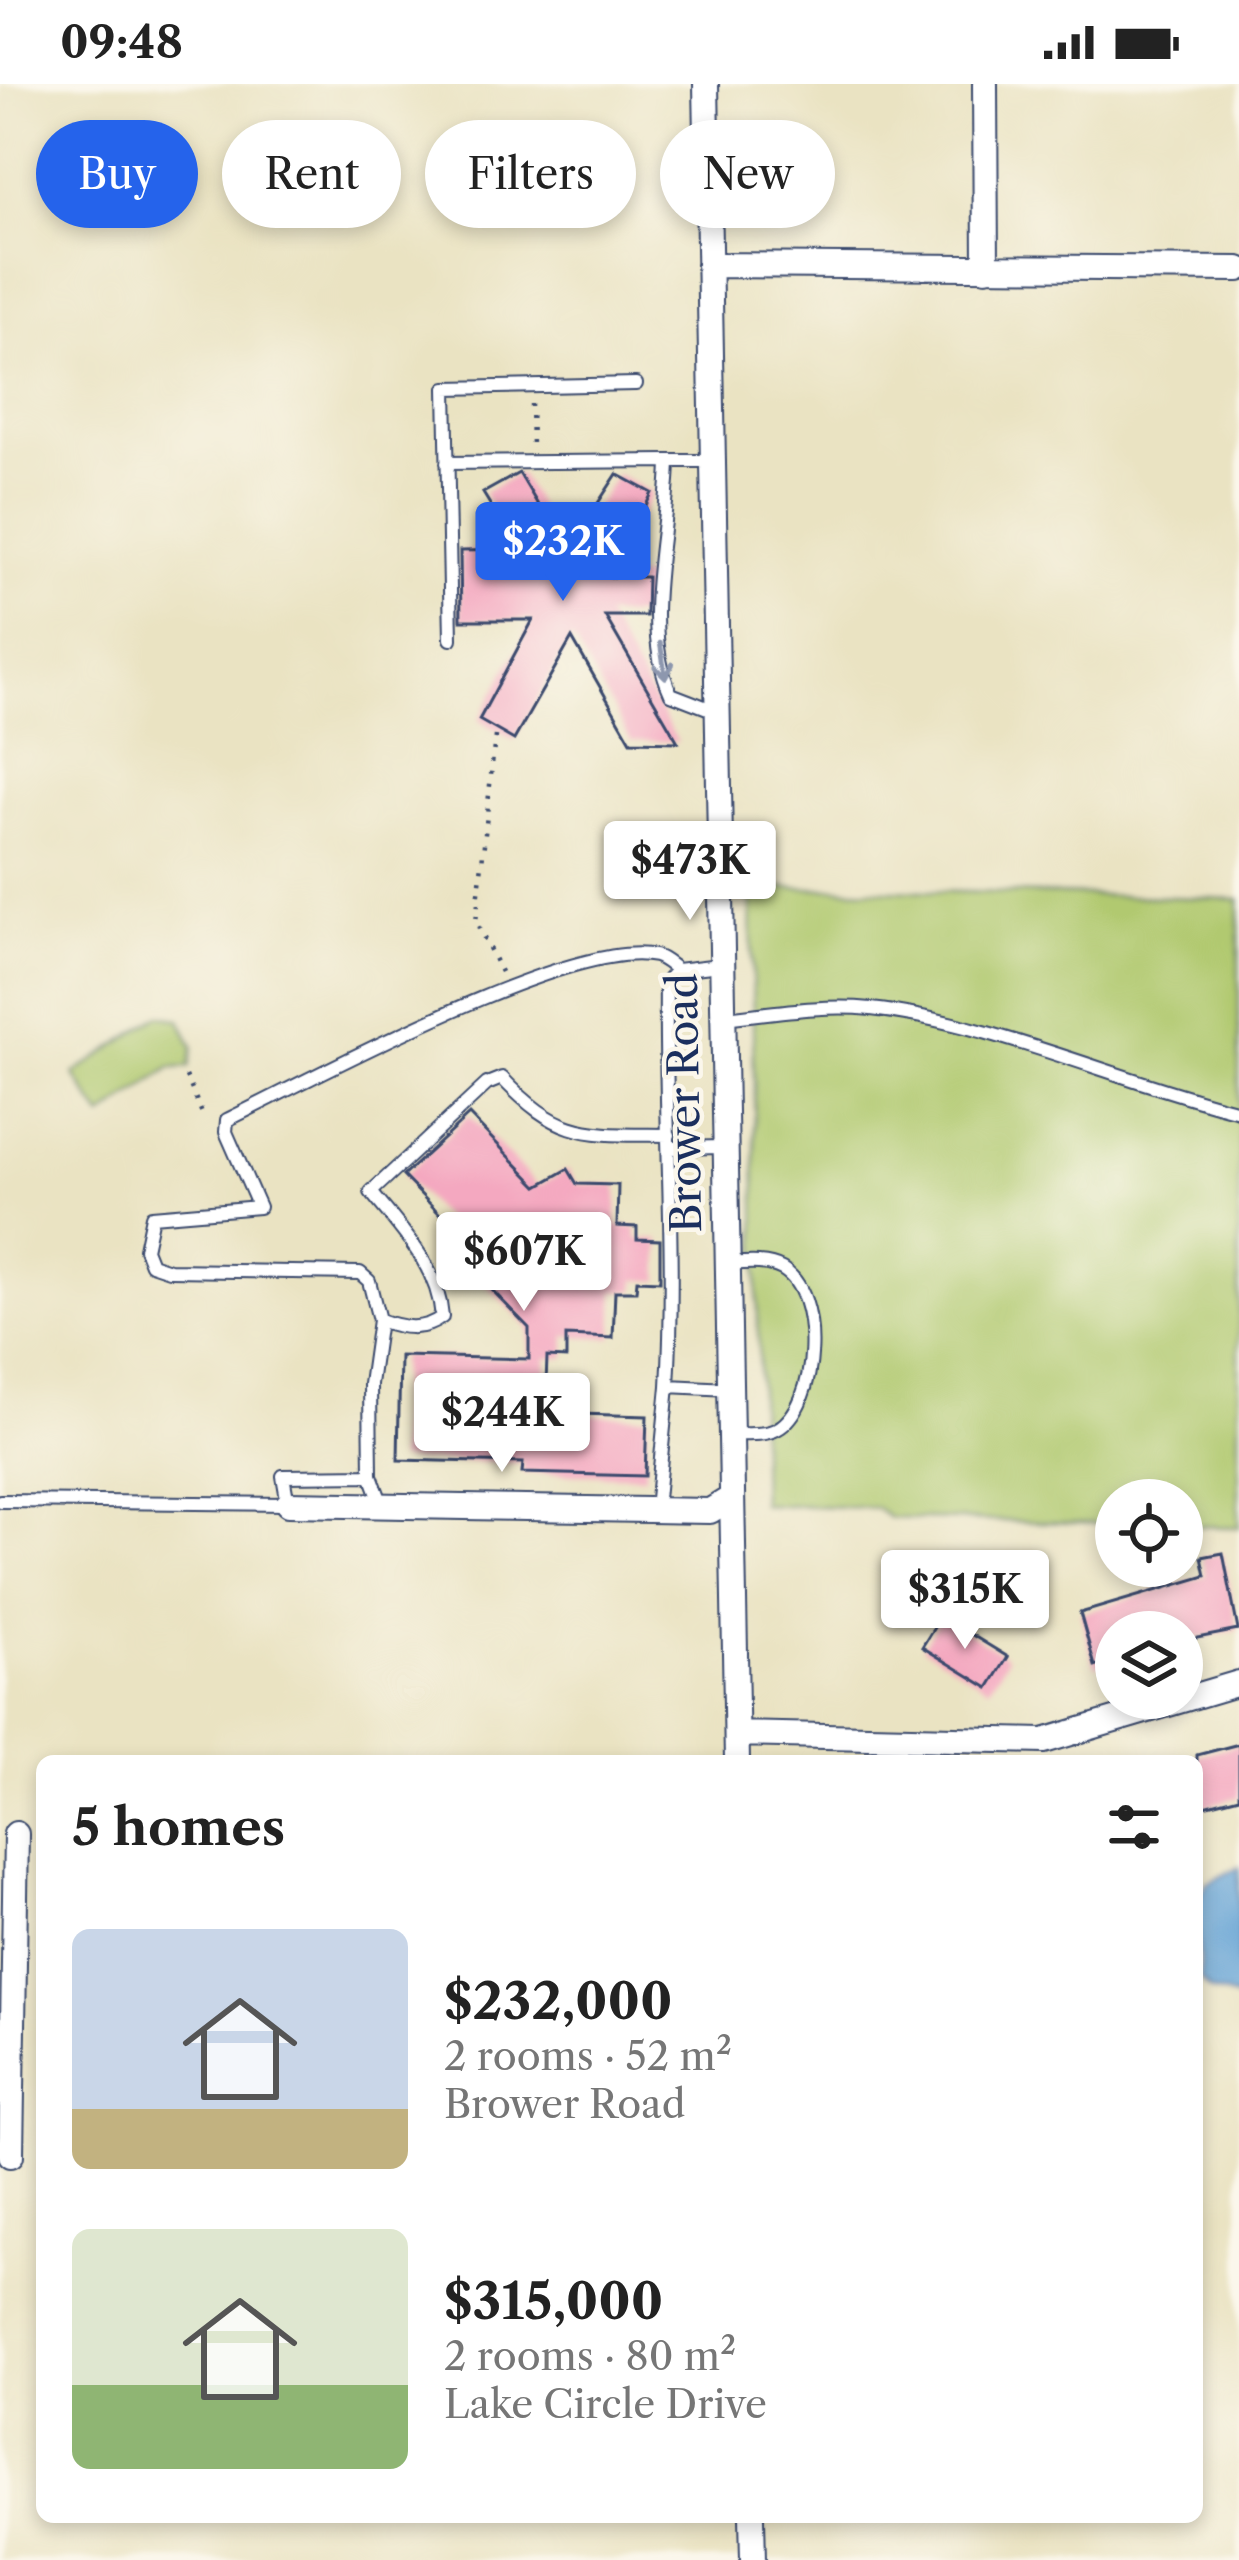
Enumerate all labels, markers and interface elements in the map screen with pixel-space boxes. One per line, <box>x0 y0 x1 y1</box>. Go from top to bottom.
text: 09:48 <box>60 14 183 70</box>
chip: Buy <box>36 120 198 228</box>
chip: Rent <box>222 120 401 228</box>
chip: Filters <box>425 120 636 228</box>
chip: New <box>660 120 835 228</box>
pin: $232K <box>479 502 647 604</box>
text: $232K <box>502 517 624 565</box>
one-way arrow <box>652 641 675 680</box>
pin: $473K <box>606 821 774 923</box>
text: $473K <box>631 836 749 884</box>
street label: Brower Road <box>656 973 712 1233</box>
pin: $607K <box>440 1212 608 1314</box>
text: $607K <box>463 1227 585 1275</box>
pin: $244K <box>418 1373 586 1475</box>
text: $244K <box>441 1388 563 1436</box>
map controls <box>1095 1479 1203 1719</box>
button: locate <box>1095 1479 1203 1587</box>
pin: $315K <box>881 1550 1049 1652</box>
text: $315K <box>908 1565 1022 1613</box>
button: layers <box>1095 1611 1203 1719</box>
icon: filters <box>1101 1794 1167 1860</box>
text: 5 homes <box>72 1796 285 1858</box>
text: $232,000 <box>444 1970 672 2032</box>
icon: home <box>168 1977 312 2121</box>
text: 2 rooms · 52 m² <box>444 2032 732 2080</box>
text: Brower Road <box>444 2080 685 2128</box>
text: $315,000 <box>444 2270 663 2332</box>
icon: home <box>168 2277 312 2421</box>
text: 2 rooms · 80 m² <box>444 2332 736 2380</box>
text: Lake Circle Drive <box>444 2380 767 2428</box>

